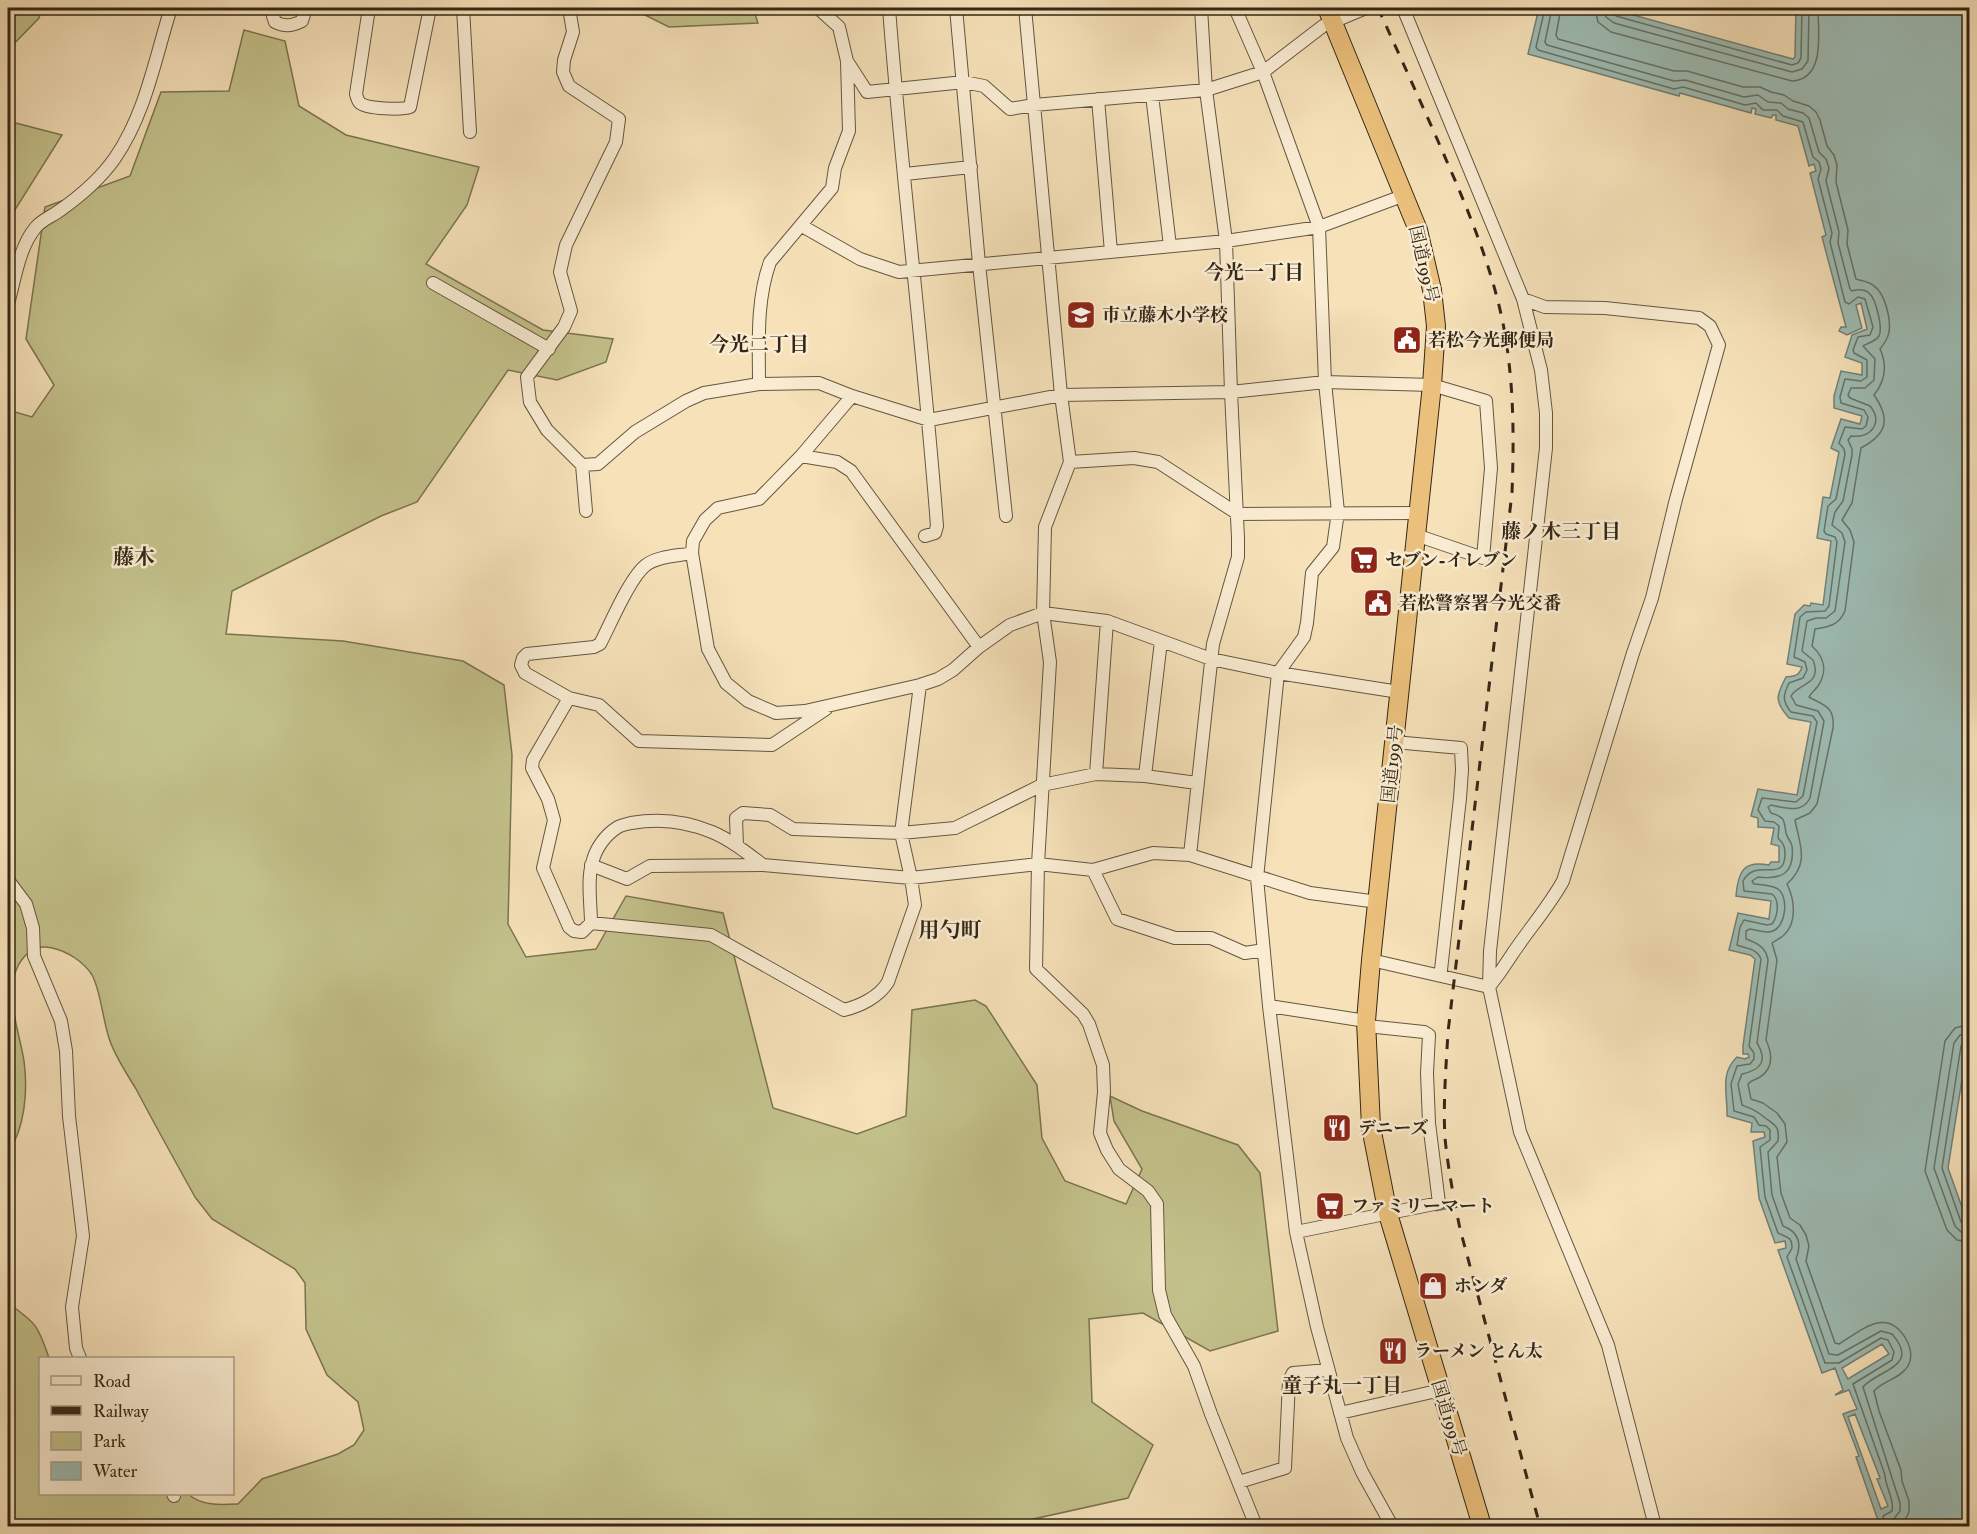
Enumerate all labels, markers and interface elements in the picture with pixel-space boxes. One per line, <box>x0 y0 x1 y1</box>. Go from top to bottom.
street label: 国道199号 <box>1403 223 1444 305</box>
district label: 今光一丁目 <box>1204 260 1304 285</box>
school or university icon: 市立藤木小学校 <box>1065 299 1097 331</box>
place label: 市立藤木小学校 <box>1102 304 1228 327</box>
public building icon: 若松今光郵便局 <box>1391 324 1423 356</box>
place label: 若松今光郵便局 <box>1428 329 1554 352</box>
district label: 今光二丁目 <box>709 332 809 357</box>
district label: 藤ノ木三丁目 <box>1501 519 1621 544</box>
district label: 藤木 <box>113 544 155 571</box>
supermarket icon: セブン-イレブン <box>1348 544 1380 576</box>
place label: セブン-イレブン <box>1385 549 1517 572</box>
public building icon: 若松警察署今光交番 <box>1362 587 1394 619</box>
place label: 若松警察署今光交番 <box>1399 592 1561 615</box>
street label: 国道199号 <box>1377 724 1408 804</box>
district label: 用勺町 <box>919 917 982 944</box>
restaurant icon: デニーズ <box>1321 1112 1353 1144</box>
place label: デニーズ <box>1358 1117 1428 1140</box>
supermarket icon: ファミリーマート <box>1314 1190 1346 1222</box>
place label: ファミリーマート <box>1351 1195 1495 1218</box>
shop icon: ホンダ <box>1417 1270 1449 1302</box>
place label: ホンダ <box>1454 1275 1507 1298</box>
restaurant icon: ラーメン とん太 <box>1377 1335 1409 1367</box>
place label: ラーメン とん太 <box>1414 1340 1543 1363</box>
legend <box>39 1357 234 1495</box>
text: Road <box>93 1370 131 1393</box>
district label: 童子丸一丁目 <box>1282 1373 1402 1398</box>
street label: 国道199号 <box>1426 1377 1471 1459</box>
text: Railway <box>93 1400 150 1423</box>
text: Park <box>93 1430 126 1453</box>
text: Water <box>92 1460 137 1483</box>

